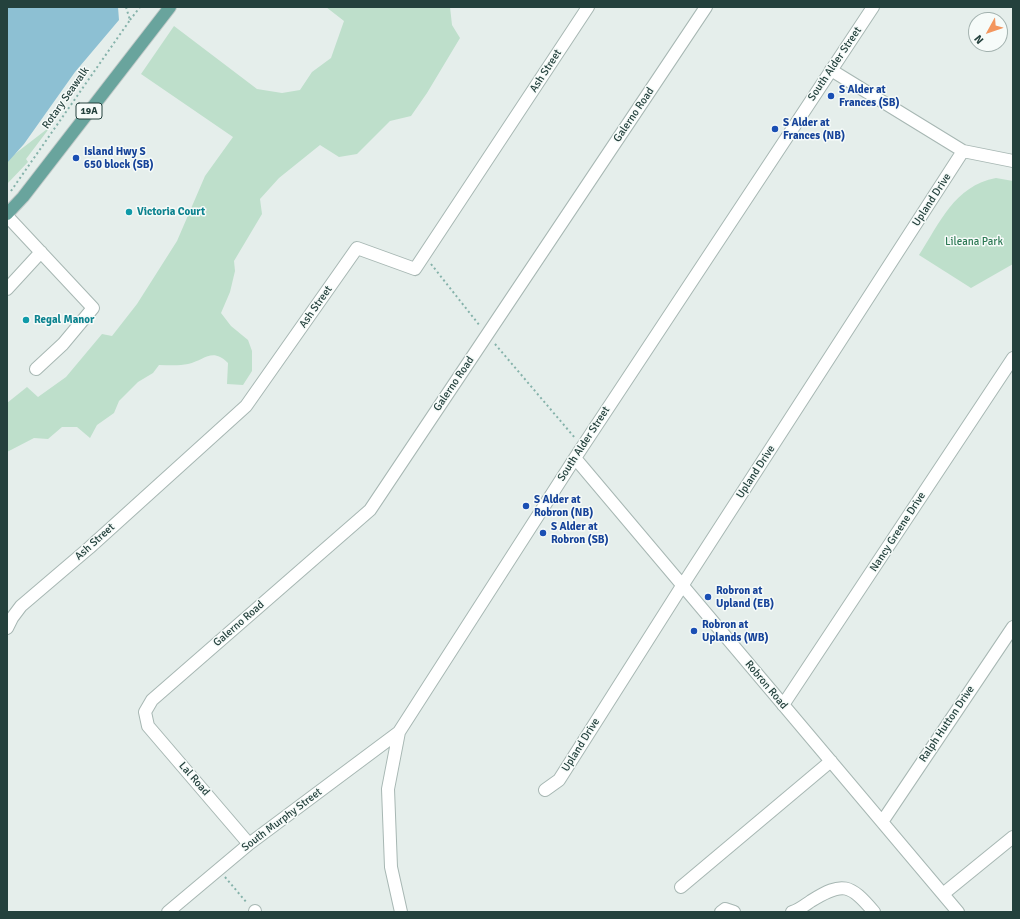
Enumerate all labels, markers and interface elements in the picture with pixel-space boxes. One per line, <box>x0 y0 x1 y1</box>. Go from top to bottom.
north arrow <box>968 12 1008 52</box>
street label: South Alder Street <box>805 25 865 103</box>
text: N <box>972 32 987 47</box>
street label: Ash Street <box>527 47 565 95</box>
street label: Rotary Seawalk <box>40 64 92 132</box>
place label: S Alder at Frances (SB) <box>839 83 900 109</box>
street label: Galerno Road <box>611 85 657 145</box>
marker: S Alder at Frances (SB) <box>826 91 836 101</box>
road number: 19A <box>76 103 102 119</box>
place label: S Alder at Frances (NB) <box>783 116 845 142</box>
marker: S Alder at Frances (NB) <box>770 124 780 134</box>
place label: Island Hwy S 650 block (SB) <box>84 145 154 171</box>
marker: Island Hwy S 650 block (SB) <box>71 153 81 163</box>
street label: Upland Drive <box>910 171 954 229</box>
place label: Victoria Court <box>137 205 205 219</box>
marker: Victoria Court <box>124 207 134 217</box>
park label: Lileana Park <box>945 235 1003 249</box>
street label: Ash Street <box>297 283 335 331</box>
place label: Regal Manor <box>34 313 94 327</box>
marker: Regal Manor <box>21 315 31 325</box>
street label: Galerno Road <box>431 354 477 414</box>
street label: South Alder Street <box>555 404 613 484</box>
street label: Upland Drive <box>734 443 778 501</box>
street label: Nancy Greene Drive <box>867 490 929 574</box>
place label: S Alder at Robron (NB) <box>534 493 593 519</box>
marker: S Alder at Robron (NB) <box>521 501 531 511</box>
place label: S Alder at Robron (SB) <box>551 520 609 546</box>
street label: Ash Street <box>73 521 117 563</box>
marker: S Alder at Robron (SB) <box>538 528 548 538</box>
place label: Robron at Upland (EB) <box>716 584 774 610</box>
marker: Robron at Upland (EB) <box>703 592 713 602</box>
street label: Galerno Road <box>211 598 267 650</box>
place label: Robron at Uplands (WB) <box>702 618 769 644</box>
marker: Robron at Uplands (WB) <box>689 626 699 636</box>
street label: Robron Road <box>742 658 790 712</box>
street label: Ralph Hutton Drive <box>917 683 977 765</box>
street label: Upland Drive <box>559 716 603 774</box>
street label: Lal Road <box>176 759 212 799</box>
street label: South Murphy Street <box>239 786 325 854</box>

